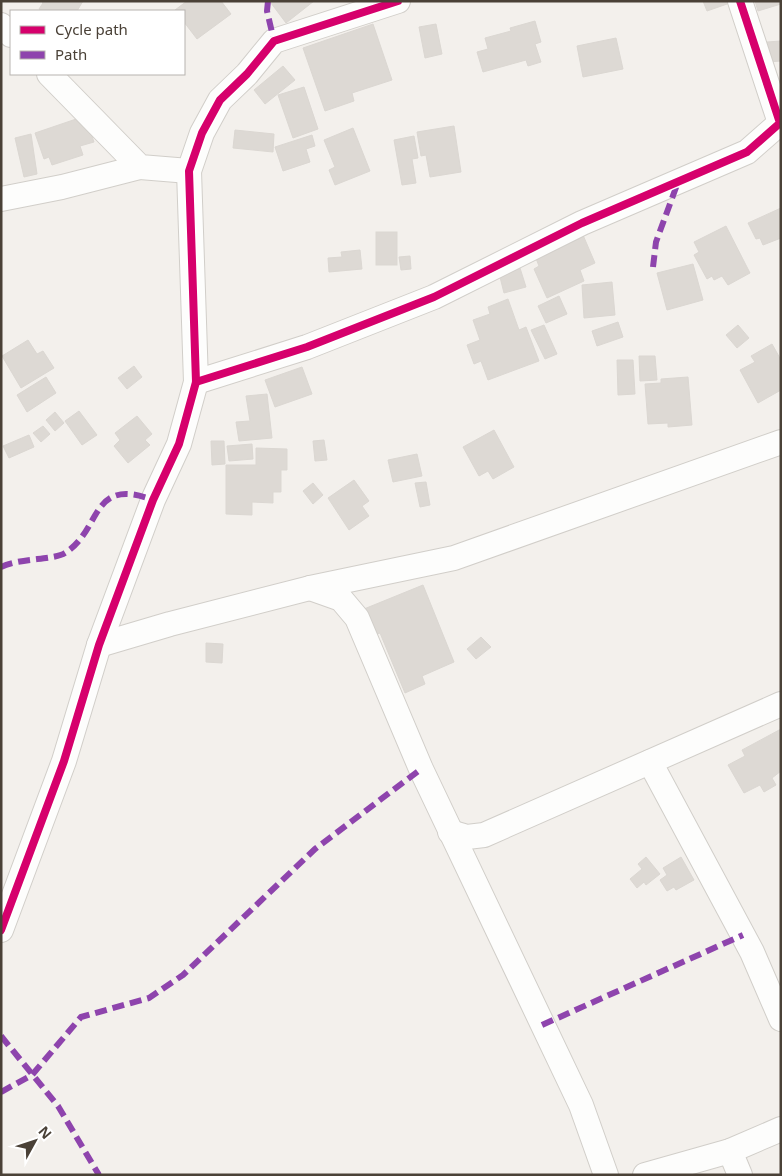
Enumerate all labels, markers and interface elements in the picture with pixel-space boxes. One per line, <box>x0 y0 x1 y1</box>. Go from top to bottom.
legend <box>10 10 185 75</box>
text: Cycle path <box>55 19 128 39</box>
text: Path <box>55 44 87 64</box>
north arrow <box>10 1116 60 1166</box>
text: N <box>34 1122 56 1143</box>

